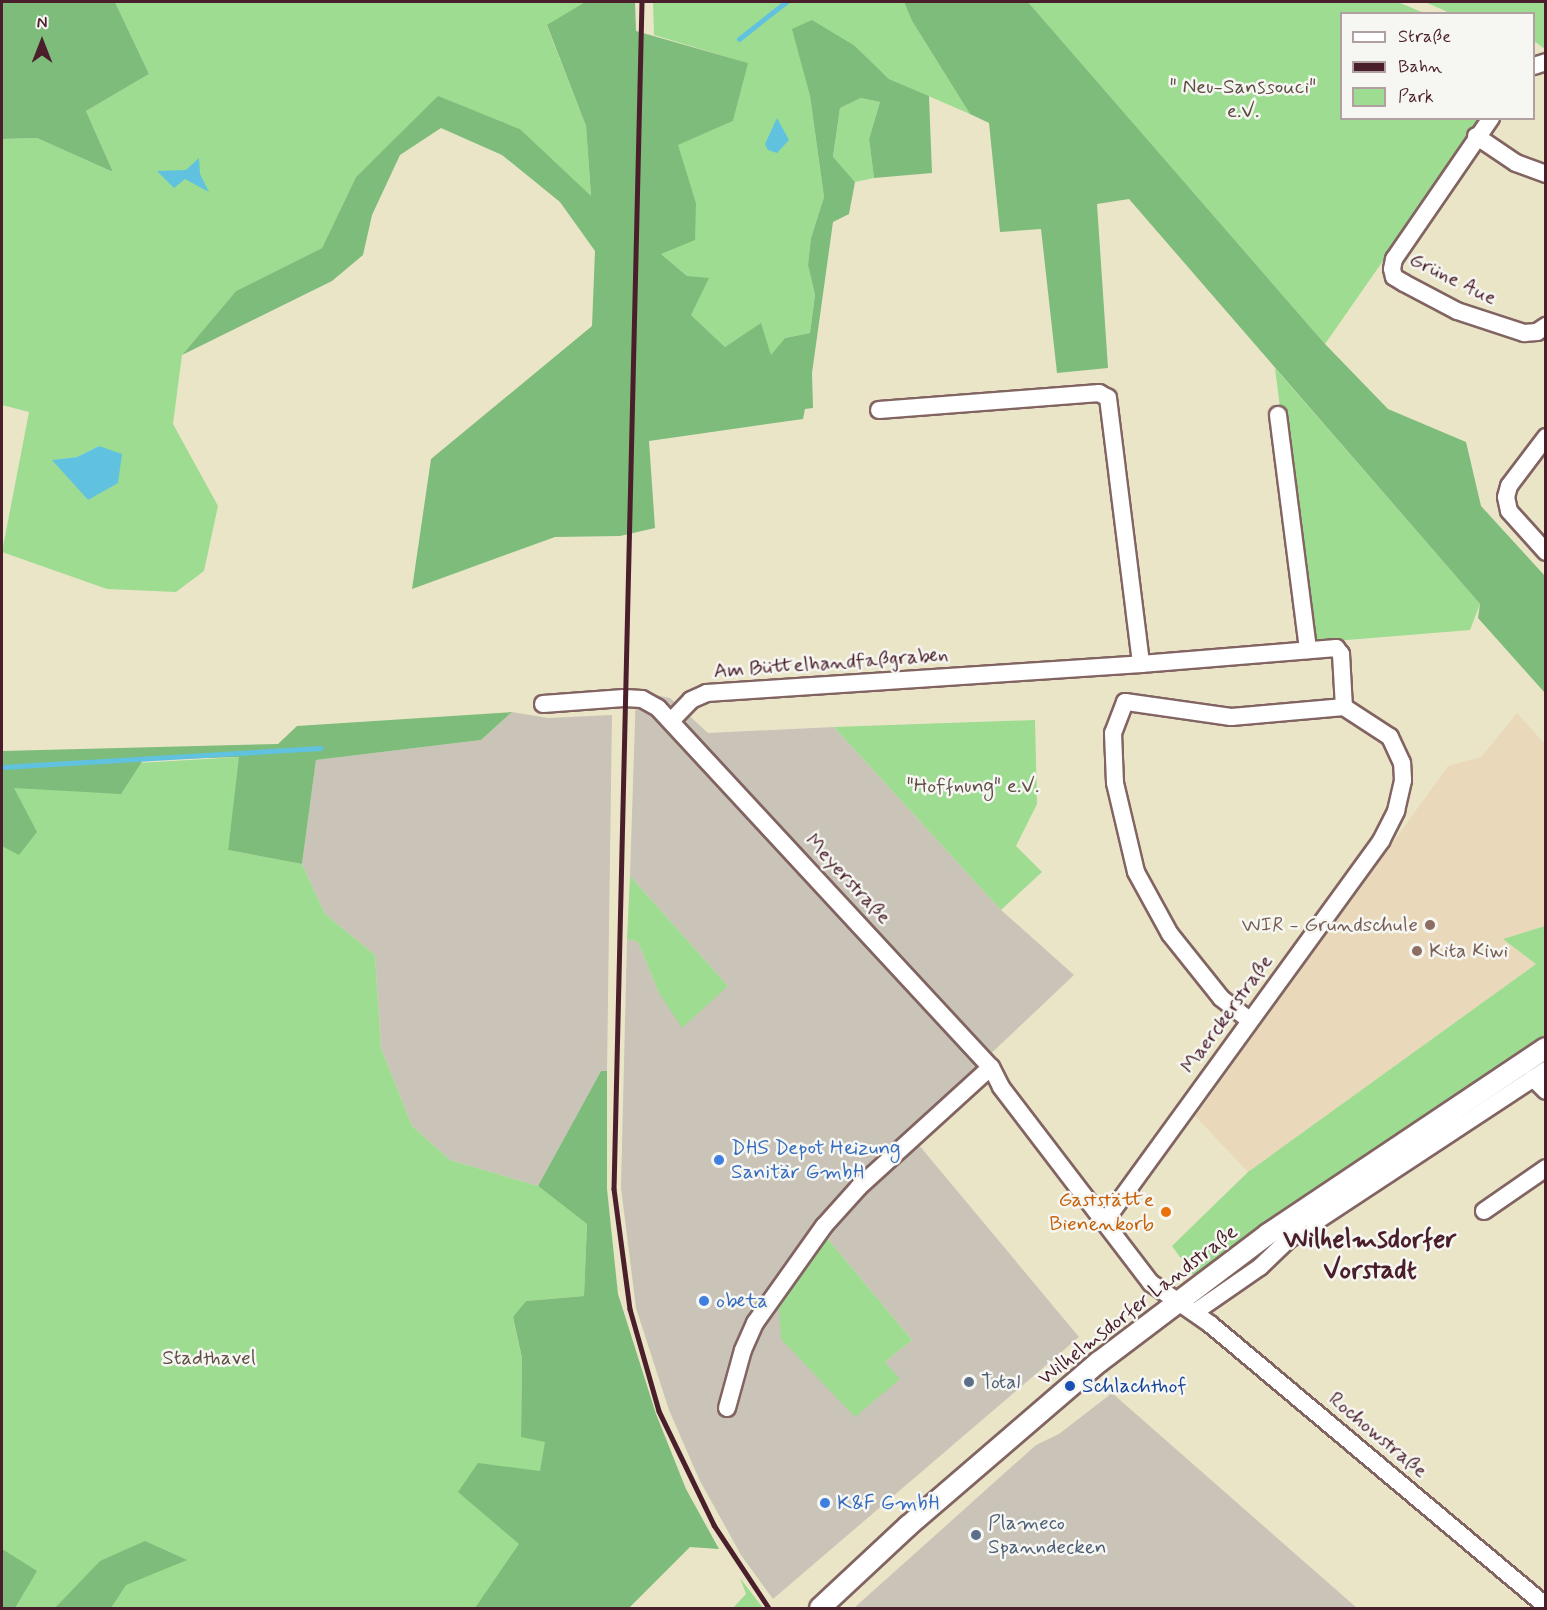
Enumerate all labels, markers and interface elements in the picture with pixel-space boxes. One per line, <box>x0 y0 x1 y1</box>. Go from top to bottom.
north arrow <box>12 12 72 72</box>
legend <box>1340 12 1535 120</box>
text: N <box>37 13 47 34</box>
text: Straße <box>1398 25 1451 49</box>
text: Bahn <box>1398 55 1442 79</box>
park label: " Neu-Sanssouci" e.V. <box>1170 74 1316 124</box>
text: Park <box>1398 85 1434 109</box>
street label: Grüne Aue <box>1407 248 1499 310</box>
street label: Am Büttelhandfaßgraben <box>712 642 950 684</box>
park label: "Hoffnung" e.V. <box>907 773 1039 799</box>
street label: Meyerstraße <box>800 828 896 930</box>
place label: WIR - Grundschule <box>1242 912 1418 938</box>
marker: WIR - Grundschule <box>1423 918 1437 932</box>
place label: Kita Kiwi <box>1429 938 1510 964</box>
marker: Kita Kiwi <box>1410 944 1424 958</box>
street label: Maerckerstraße <box>1175 950 1279 1078</box>
place label: DHS Depot Heizung Sanitär GmbH <box>731 1135 901 1185</box>
marker: DHS Depot Heizung Sanitär GmbH <box>712 1153 726 1167</box>
place label: Gaststätte Bienenkorb <box>1049 1187 1154 1237</box>
marker: Gaststätte Bienenkorb <box>1159 1205 1173 1219</box>
street label: Wilhelmsdorfer Landstraße <box>1034 1220 1242 1390</box>
district label: Wilhelmsdorfer Vorstadt <box>1283 1223 1457 1286</box>
place label: obeta <box>716 1288 768 1314</box>
marker: obeta <box>697 1294 711 1308</box>
park label: Stadthavel <box>162 1345 256 1371</box>
place label: Total <box>981 1369 1020 1395</box>
place label: Schlachthof <box>1082 1373 1187 1399</box>
marker: Total <box>962 1375 976 1389</box>
marker: Schlachthof <box>1063 1379 1077 1393</box>
street label: Rochowstraße <box>1323 1386 1433 1484</box>
place label: K&F GmbH <box>837 1490 940 1516</box>
marker: K&F GmbH <box>818 1496 832 1510</box>
place label: Plameco Spanndecken <box>988 1510 1107 1560</box>
marker: Plameco Spanndecken <box>969 1528 983 1542</box>

